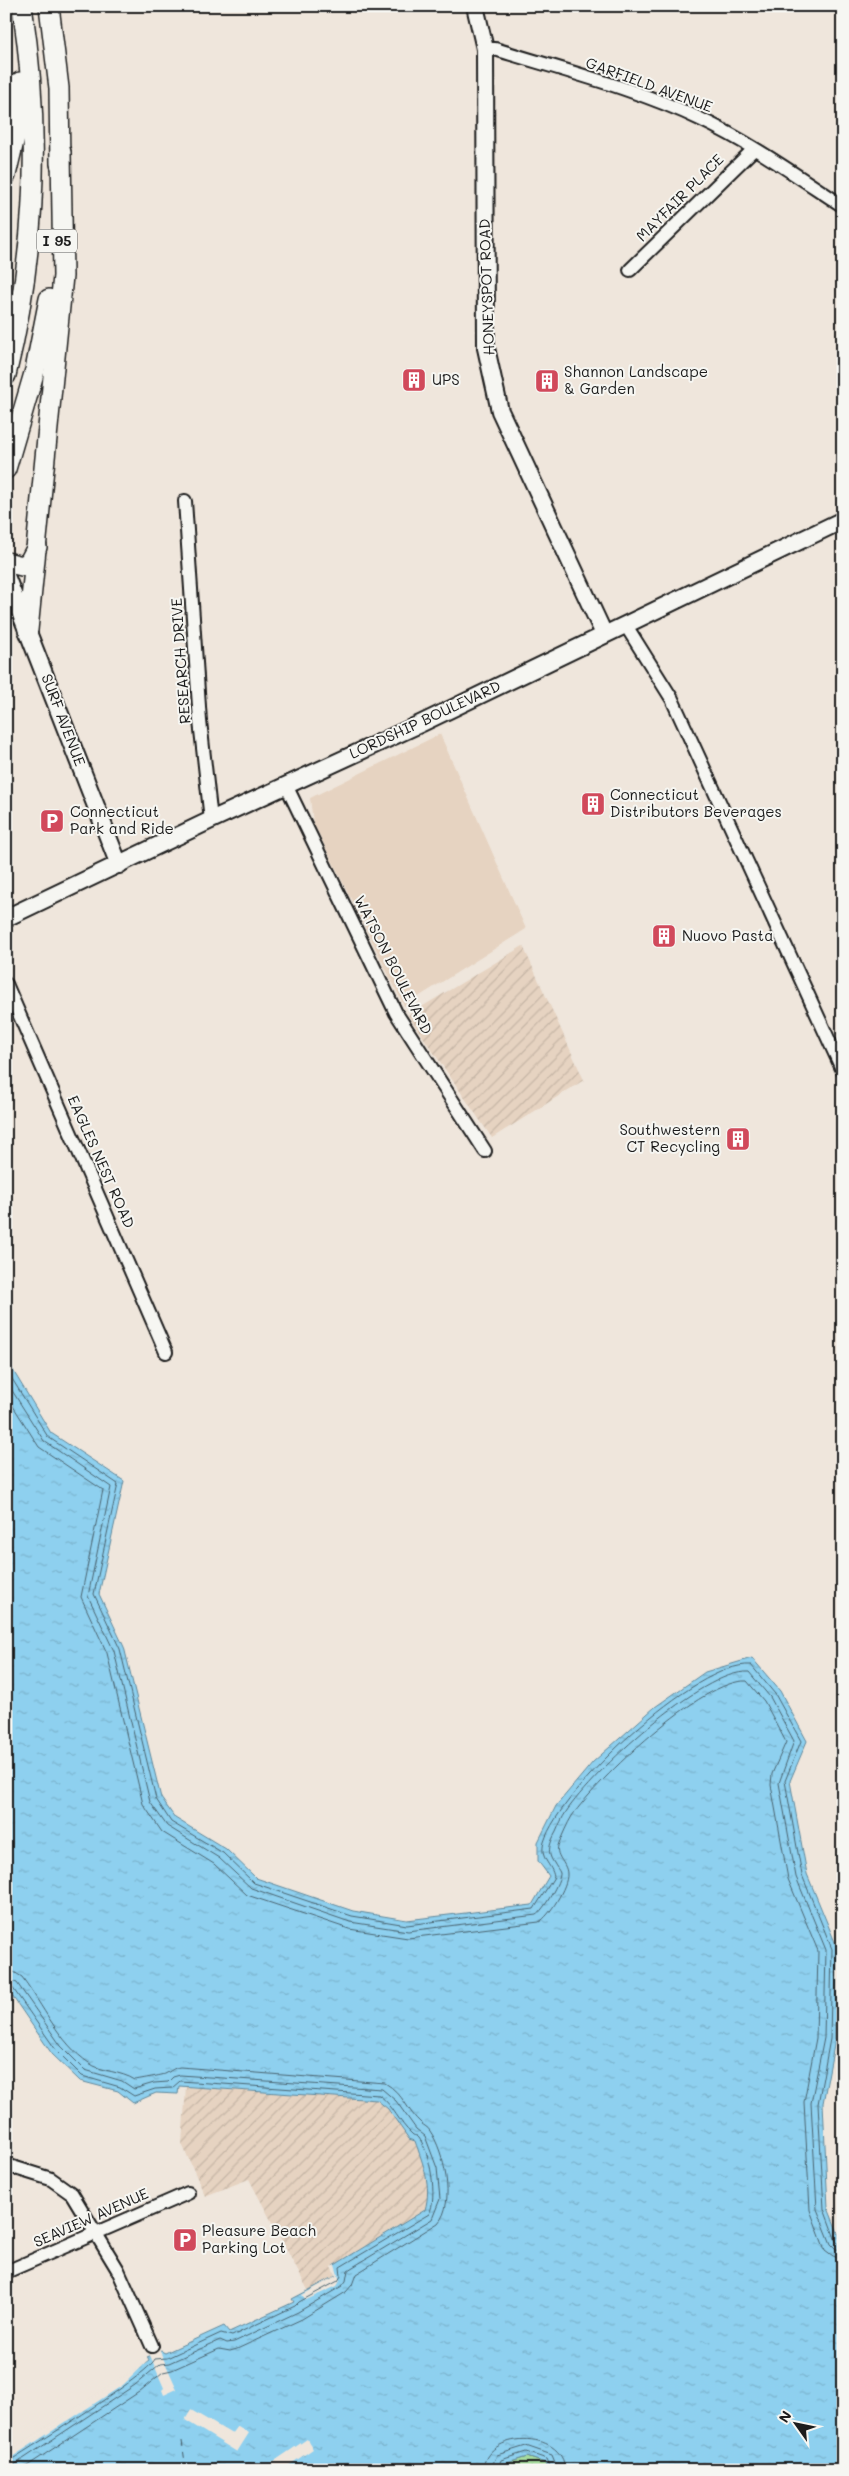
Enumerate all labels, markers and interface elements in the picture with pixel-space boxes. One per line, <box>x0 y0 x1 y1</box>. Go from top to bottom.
street label: GARFIELD AVENUE <box>583 52 716 116</box>
street label: MAYFAIR PLACE <box>631 149 728 245</box>
street label: HONEYSPOT ROAD <box>474 218 498 356</box>
road number: I 95 <box>37 230 77 252</box>
place label: Shannon Landscape & Garden <box>564 361 708 398</box>
building icon: UPS <box>401 367 427 393</box>
building icon: Shannon Landscape & Garden <box>534 368 560 394</box>
place label: UPS <box>432 369 460 389</box>
street label: RESEARCH DRIVE <box>166 597 194 725</box>
street label: SURF AVENUE <box>37 671 91 769</box>
street label: LORDSHIP BOULEVARD <box>346 675 503 763</box>
place label: Connecticut Distributors Beverages <box>610 784 782 821</box>
building icon: Connecticut Distributors Beverages <box>580 791 606 817</box>
place label: Connecticut Park and Ride <box>70 801 174 838</box>
parking icon: Connecticut Park and Ride <box>39 808 65 834</box>
street label: WATSON BOULEVARD <box>350 892 438 1037</box>
building icon: Nuovo Pasta <box>651 923 677 949</box>
place label: Nuovo Pasta <box>682 925 774 945</box>
street label: EAGLES NEST ROAD <box>64 1092 140 1231</box>
place label: Southwestern CT Recycling <box>619 1119 720 1156</box>
building icon: Southwestern CT Recycling <box>725 1126 751 1152</box>
street label: SEAVIEW AVENUE <box>30 2183 152 2251</box>
place label: Pleasure Beach Parking Lot <box>202 2220 316 2257</box>
parking icon: Pleasure Beach Parking Lot <box>172 2227 198 2253</box>
north arrow <box>772 2398 822 2448</box>
text: N <box>774 2407 796 2426</box>

